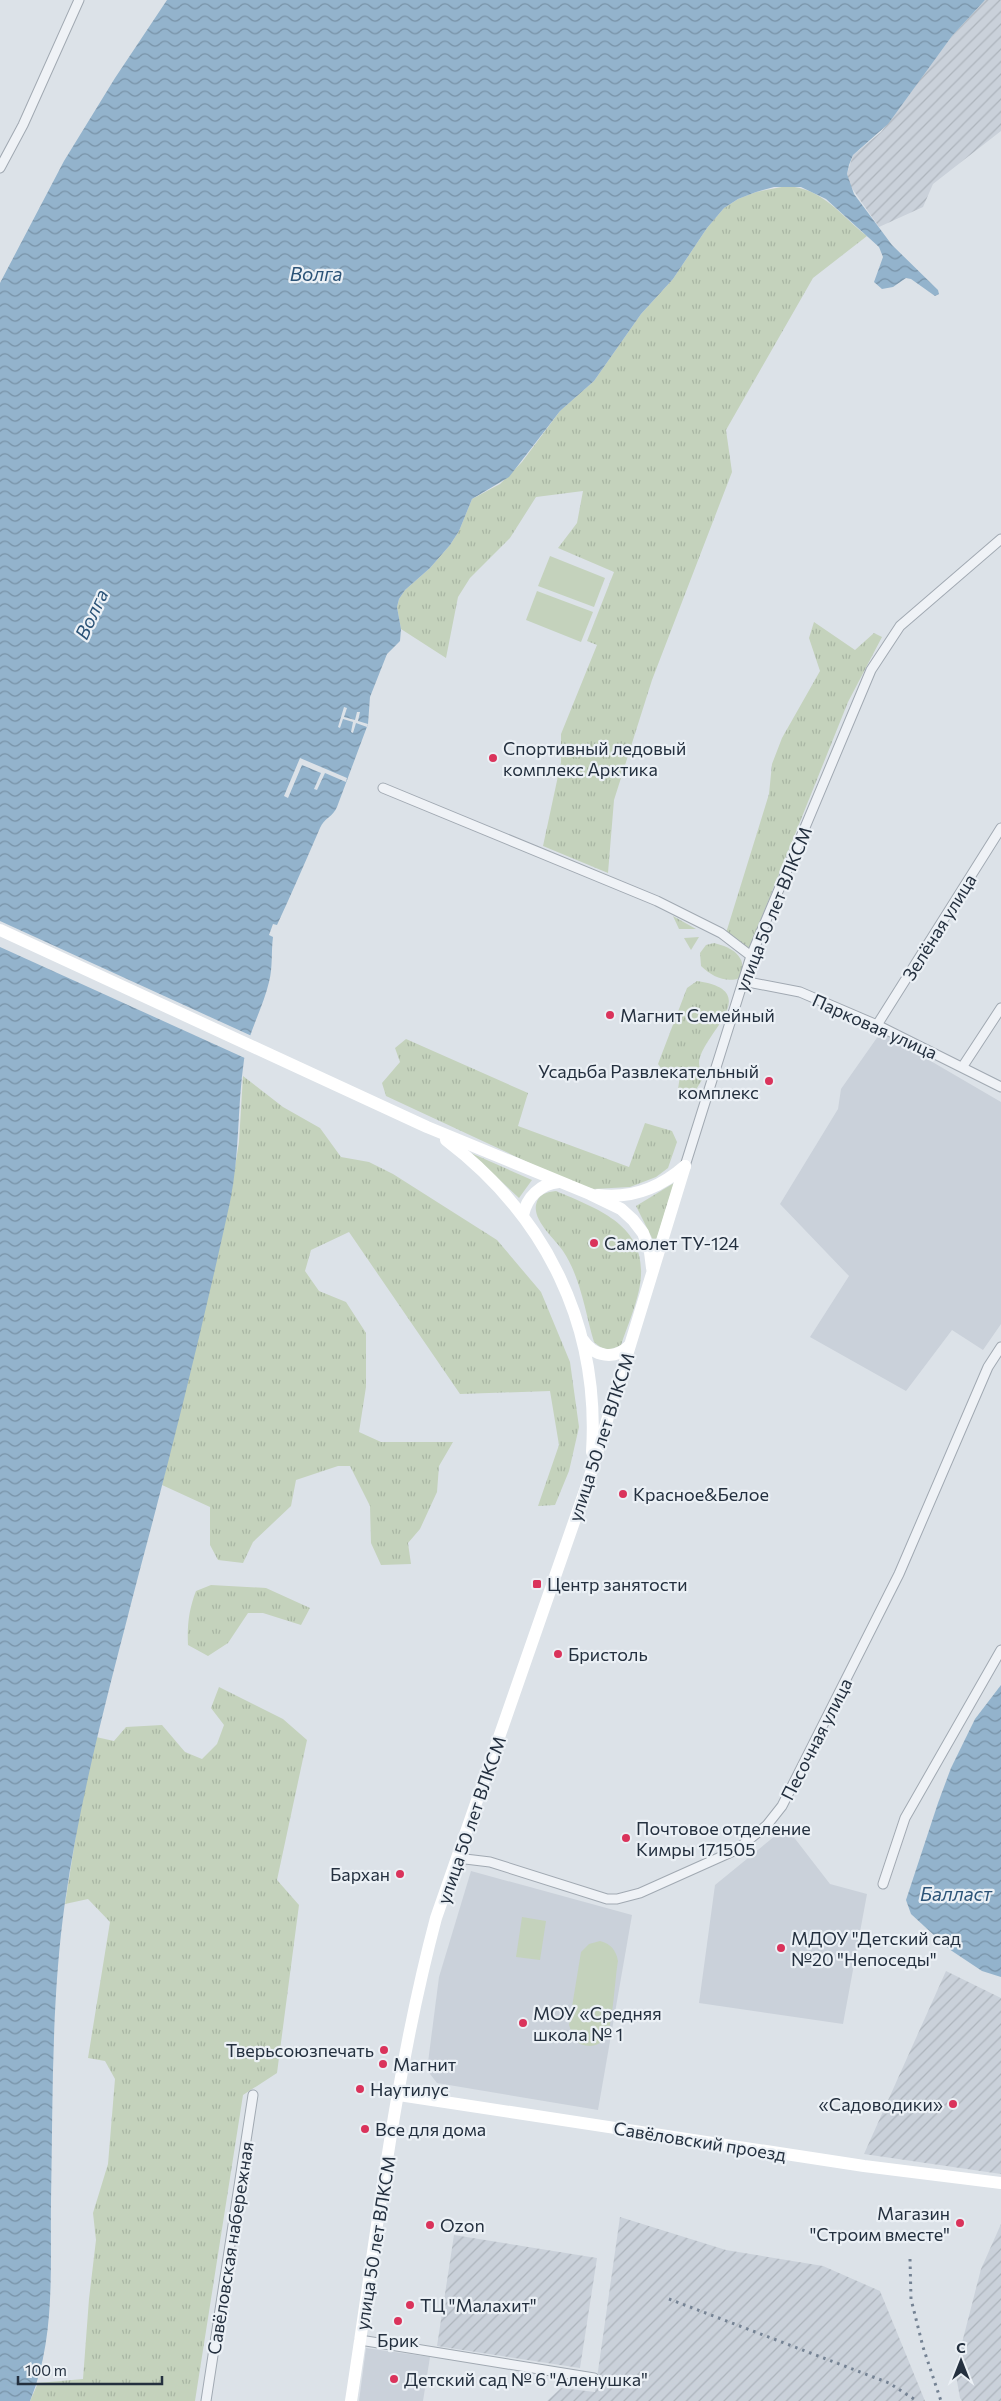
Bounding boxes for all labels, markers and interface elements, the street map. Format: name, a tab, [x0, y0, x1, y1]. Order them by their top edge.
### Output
water label: Волга	[290, 262, 342, 285]
water label: Волга	[69, 585, 113, 643]
place label: Спортивный ледовый комплекс Арктика	[503, 737, 686, 780]
marker: Спортивный ледовый комплекс Арктика	[487, 752, 499, 764]
street label: улица 50 лет ВЛКСМ	[730, 823, 816, 995]
street label: Зелёная улица	[897, 870, 981, 984]
street label: Парковая улица	[809, 989, 941, 1063]
place label: Магнит Семейный	[620, 1004, 775, 1026]
marker: Магнит Семейный	[604, 1009, 616, 1021]
place label: Усадьба Развлекательный комплекс	[538, 1060, 759, 1103]
marker: Усадьба Развлекательный комплекс	[763, 1075, 775, 1087]
place label: Самолет ТУ-124	[604, 1232, 739, 1254]
marker: Самолет ТУ-124	[588, 1237, 600, 1249]
street label: улица 50 лет ВЛКСМ	[563, 1350, 639, 1524]
place label: Красное&Белое	[633, 1483, 769, 1505]
marker: Красное&Белое	[617, 1488, 629, 1500]
place label: Центр занятости	[547, 1573, 688, 1595]
marker: Центр занятости	[531, 1578, 543, 1590]
place label: Бристоль	[568, 1643, 648, 1665]
marker: Бристоль	[552, 1648, 564, 1660]
street label: Песочная улица	[776, 1674, 856, 1804]
street label: улица 50 лет ВЛКСМ	[432, 1733, 510, 1907]
place label: Почтовое отделение Кимры 171505	[636, 1817, 811, 1860]
marker: Почтовое отделение Кимры 171505	[620, 1832, 632, 1844]
place label: Бархан	[330, 1863, 390, 1885]
marker: Бархан	[394, 1868, 406, 1880]
water label: Балласт	[920, 1882, 993, 1905]
place label: МДОУ "Детский сад №20 "Непоседы"	[791, 1927, 961, 1970]
marker: МДОУ "Детский сад №20 "Непоседы"	[775, 1942, 787, 1954]
place label: МОУ «Средняя школа № 1	[533, 2002, 662, 2045]
marker: МОУ «Средняя школа № 1	[517, 2017, 529, 2029]
place label: Тверьсоюзпечать	[226, 2039, 374, 2061]
marker: Тверьсоюзпечать	[378, 2044, 390, 2056]
place label: Магнит	[393, 2053, 457, 2075]
marker: Магнит	[377, 2058, 389, 2070]
place label: Наутилус	[370, 2078, 449, 2100]
marker: Наутилус	[354, 2083, 366, 2095]
place label: «Садоводики»	[819, 2093, 943, 2115]
marker: «Садоводики»	[947, 2098, 959, 2110]
street label: Савёловский проезд	[612, 2117, 788, 2166]
place label: Все для дома	[375, 2118, 486, 2140]
marker: Все для дома	[359, 2123, 371, 2135]
street label: Савёловская набережная	[202, 2140, 258, 2356]
street label: улица 50 лет ВЛКСМ	[350, 2154, 400, 2332]
place label: Магазин "Строим вместе"	[810, 2202, 950, 2245]
place label: Ozon	[440, 2214, 485, 2236]
marker: Магазин "Строим вместе"	[954, 2217, 966, 2229]
marker: Ozon	[424, 2219, 436, 2231]
place label: ТЦ "Малахит"	[420, 2294, 537, 2316]
marker: ТЦ "Малахит"	[404, 2299, 416, 2311]
marker: Брик	[392, 2315, 404, 2327]
place label: Брик	[377, 2329, 419, 2351]
north arrow	[936, 2336, 986, 2386]
text: С	[956, 2339, 966, 2356]
scale bar	[18, 2354, 161, 2386]
text: 100 m	[25, 2361, 67, 2379]
place label: Детский сад № 6 "Аленушка"	[404, 2368, 648, 2390]
marker: Детский сад № 6 "Аленушка"	[388, 2373, 400, 2385]

